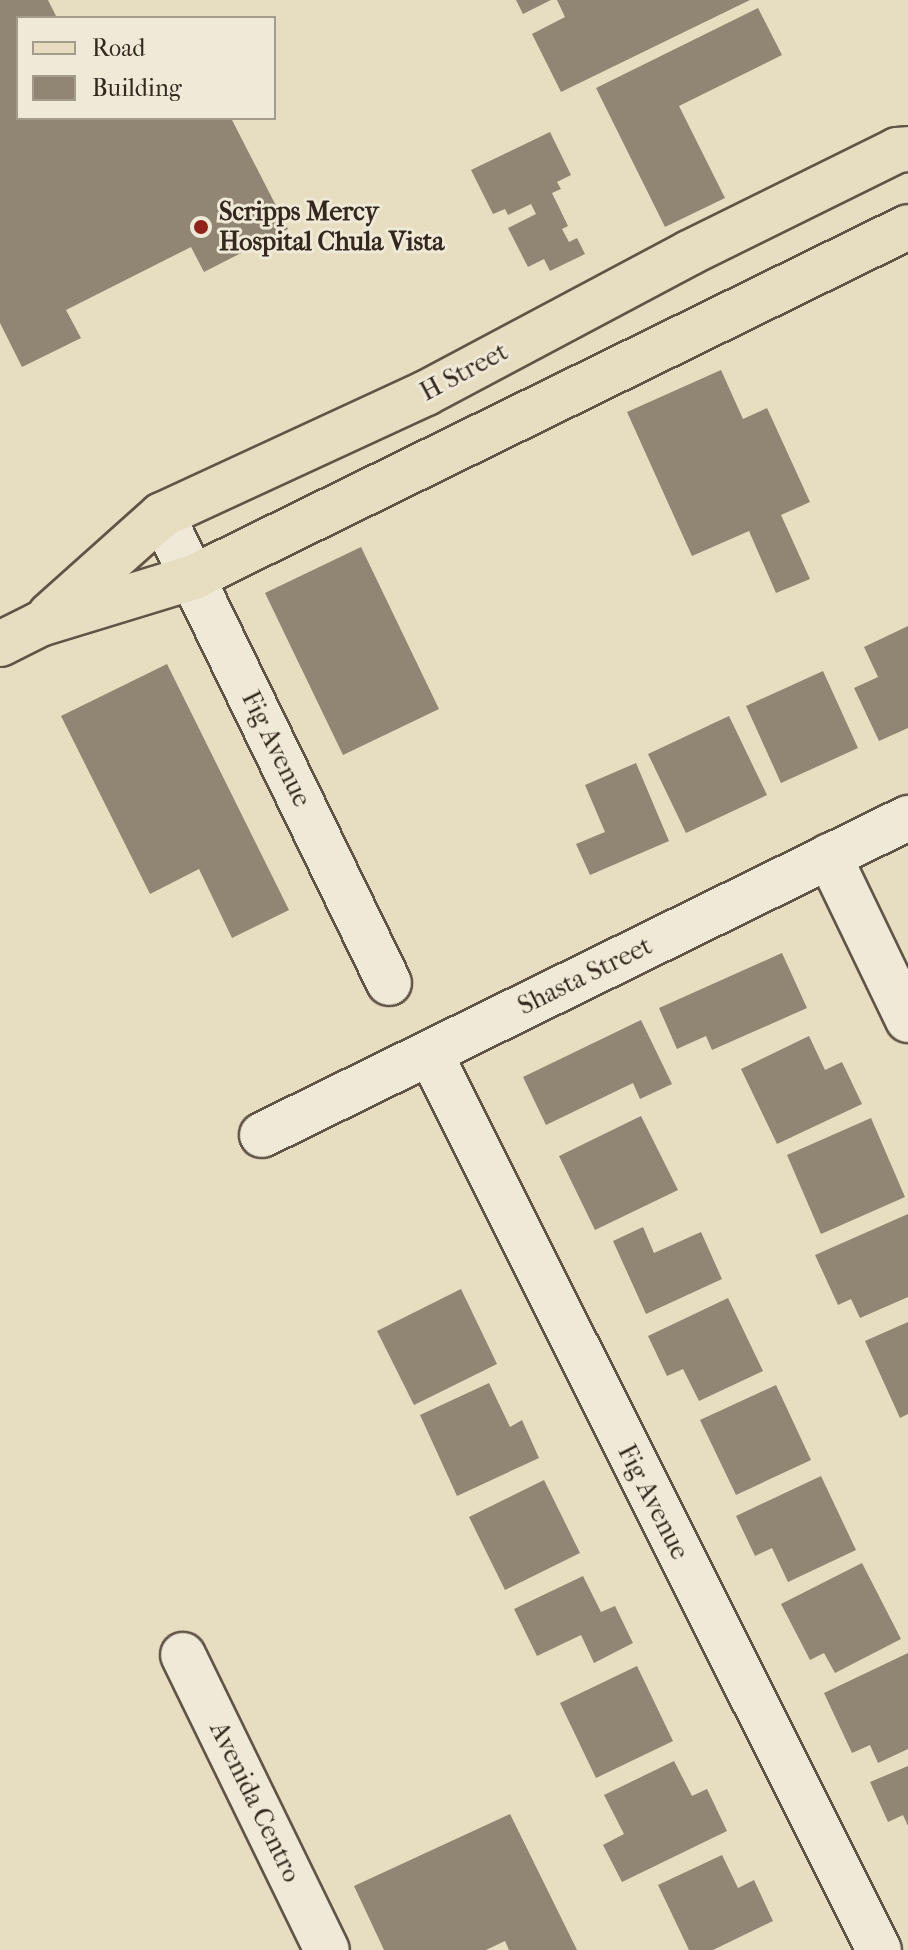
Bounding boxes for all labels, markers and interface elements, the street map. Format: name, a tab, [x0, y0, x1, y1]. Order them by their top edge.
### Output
legend	[16, 16, 276, 120]
text: Road	[92, 34, 145, 62]
text: Building	[92, 74, 182, 102]
place label: Scripps Mercy Hospital Chula Vista	[219, 196, 444, 258]
marker: Scripps Mercy Hospital Chula Vista	[190, 216, 212, 238]
street label: H Street	[415, 336, 513, 408]
street label: Fig Avenue	[235, 686, 317, 812]
street label: Shasta Street	[513, 930, 657, 1022]
street label: Fig Avenue	[611, 1439, 695, 1565]
street label: Avenida Centro	[203, 1717, 307, 1887]

